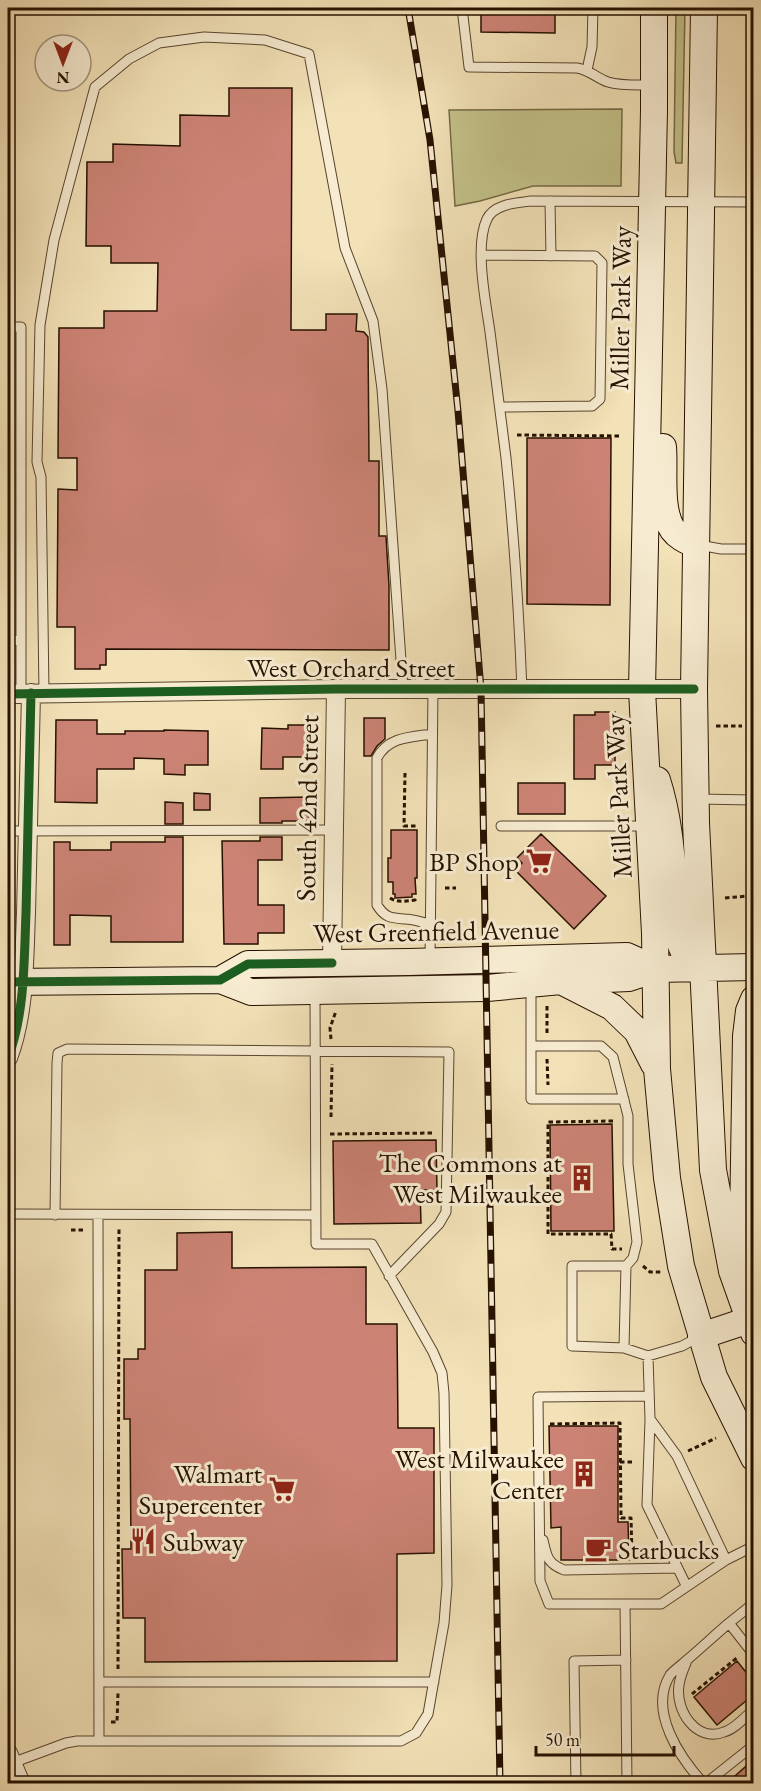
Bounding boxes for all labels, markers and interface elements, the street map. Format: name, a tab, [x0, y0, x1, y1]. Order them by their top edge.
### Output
north arrow	[33, 33, 93, 93]
text: N	[56, 67, 69, 88]
street label: Miller Park Way	[601, 225, 639, 391]
street label: West Orchard Street	[247, 650, 455, 685]
street label: Miller Park Way	[596, 713, 640, 879]
street label: South 42nd Street	[288, 714, 326, 902]
place label: BP Shop	[429, 844, 519, 879]
supermarket icon: BP Shop	[524, 846, 554, 876]
street label: West Greenfield Avenue	[312, 911, 560, 951]
place label: The Commons at West Milwaukee	[379, 1145, 563, 1211]
building icon: The Commons at West Milwaukee	[567, 1163, 597, 1193]
place label: West Milwaukee Center	[395, 1441, 564, 1507]
place label: Walmart Supercenter	[138, 1456, 263, 1522]
building icon: West Milwaukee Center	[569, 1459, 599, 1489]
supermarket icon: Walmart Supercenter	[267, 1474, 297, 1504]
place label: Subway	[163, 1524, 244, 1559]
restaurant icon: Subway	[128, 1526, 158, 1556]
place label: Starbucks	[618, 1532, 719, 1567]
cafe icon: Starbucks	[583, 1534, 613, 1564]
scale bar	[536, 1719, 674, 1757]
text: 50 m	[545, 1728, 580, 1751]

